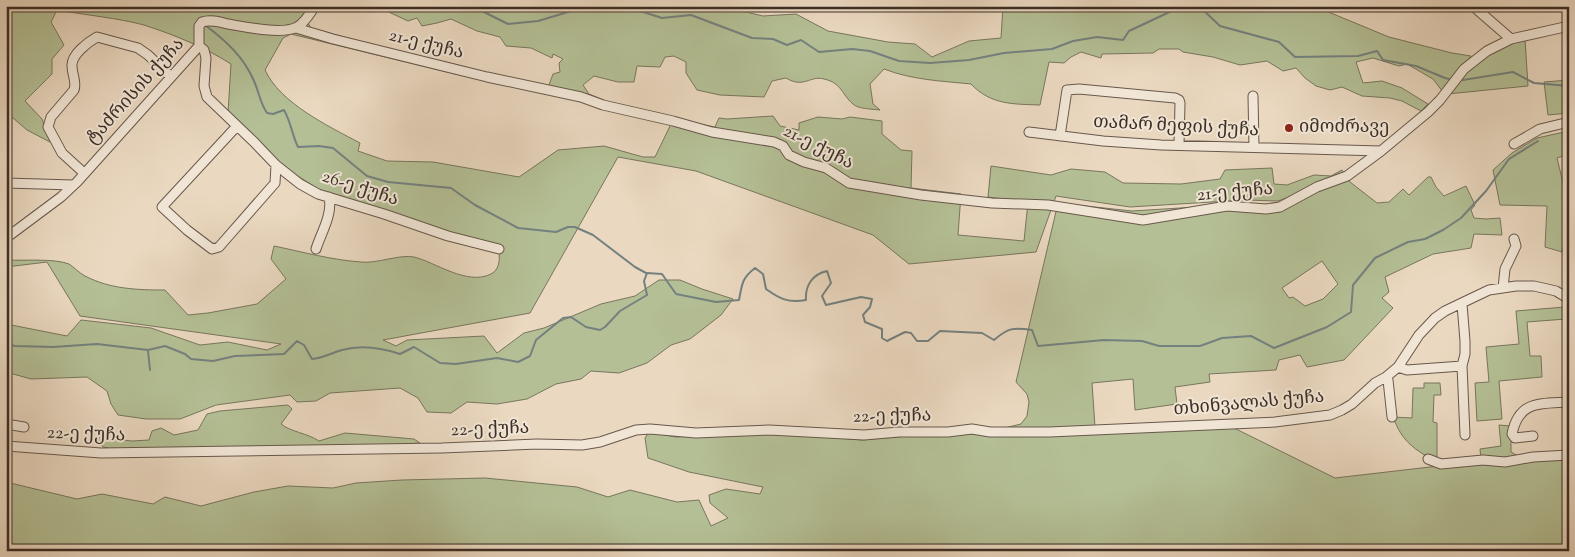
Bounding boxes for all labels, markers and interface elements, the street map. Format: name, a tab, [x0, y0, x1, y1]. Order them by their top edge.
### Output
street label: 21-ე ქუჩა	[386, 23, 466, 67]
street label: ტაძრისის ქუჩა	[81, 33, 191, 151]
street label: თამარ მეფის ქუჩა	[1092, 110, 1260, 144]
place label: იმოძრავე	[1299, 115, 1389, 141]
street label: 21-ე ქუჩა	[778, 119, 858, 177]
marker: იმოძრავე	[1283, 122, 1295, 134]
street label: 26-ე ქუჩა	[318, 164, 402, 214]
street label: 21-ე ქუჩა	[1196, 177, 1274, 209]
street label: თხინვალას ქუჩა	[1172, 384, 1326, 424]
street label: 22-ე ქუჩა	[852, 403, 932, 431]
street label: 22-ე ქუჩა	[450, 416, 530, 444]
street label: 22-ე ქუჩა	[46, 421, 126, 449]

